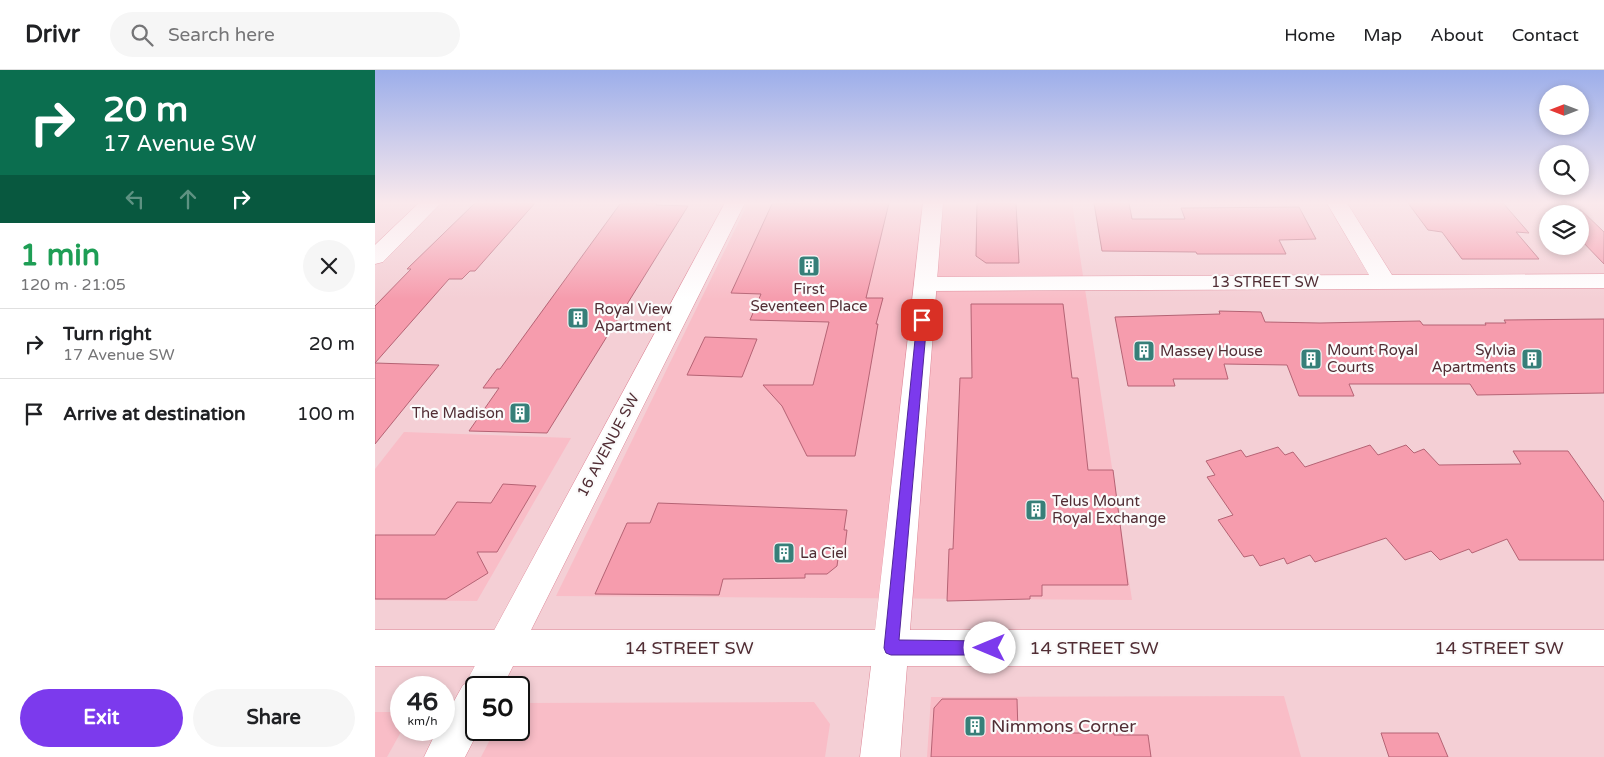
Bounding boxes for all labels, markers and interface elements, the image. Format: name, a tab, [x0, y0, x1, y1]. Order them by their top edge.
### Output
search box	[110, 12, 460, 57]
text: Drivr	[25, 20, 80, 49]
icon: search	[128, 21, 156, 49]
text: Search here	[168, 24, 275, 46]
text: Home	[1284, 24, 1335, 46]
text: Map	[1363, 24, 1402, 46]
text: About	[1430, 24, 1484, 46]
text: Contact	[1512, 24, 1579, 46]
north arrow	[1539, 85, 1589, 135]
map controls	[1539, 85, 1589, 255]
text: 20 m	[103, 89, 188, 131]
icon: right	[20, 90, 85, 155]
text: 17 Avenue SW	[103, 131, 257, 157]
button: search	[1539, 145, 1589, 195]
icon: left	[121, 185, 149, 213]
icon: ahead	[174, 185, 202, 213]
icon: right	[227, 185, 255, 213]
button: layers	[1539, 205, 1589, 255]
text: 1 min	[20, 237, 100, 274]
button: close	[303, 240, 355, 292]
building icon: First Seventeen Place	[797, 254, 821, 278]
street label: 13 STREET SW	[1211, 273, 1319, 291]
text: 120 m · 21:05	[20, 275, 126, 295]
place label: First Seventeen Place	[750, 280, 868, 315]
pin	[901, 299, 943, 341]
place label: Royal View Apartment	[594, 300, 672, 335]
building icon: Royal View Apartment	[566, 306, 590, 330]
icon: arrive	[908, 306, 936, 334]
text: Turn right	[63, 323, 151, 345]
icon: right	[20, 330, 48, 358]
text: 20 m	[309, 333, 355, 355]
building icon: Massey House	[1132, 339, 1156, 363]
place label: Mount Royal Courts	[1327, 341, 1418, 376]
place label: Sylvia Apartments	[1431, 341, 1516, 376]
place label: Massey House	[1160, 342, 1263, 360]
text: 17 Avenue SW	[63, 345, 175, 365]
building icon: Mount Royal Courts	[1299, 347, 1323, 371]
building icon: Sylvia Apartments	[1520, 347, 1544, 371]
street label: 16 AVENUE SW	[573, 390, 643, 500]
icon: arrive	[20, 400, 48, 428]
building icon: The Madison	[508, 401, 532, 425]
text: Arrive at destination	[63, 403, 246, 425]
text: 100 m	[297, 403, 355, 425]
place label: The Madison	[412, 404, 504, 422]
place label: Telus Mount Royal Exchange	[1052, 492, 1166, 527]
building icon: Telus Mount Royal Exchange	[1024, 498, 1048, 522]
building icon: La Ciel	[772, 541, 796, 565]
place label: La Ciel	[800, 544, 847, 562]
position arrow	[963, 621, 1015, 673]
street label: 14 STREET SW	[624, 637, 754, 659]
street label: 14 STREET SW	[1029, 637, 1159, 659]
street label: 14 STREET SW	[1434, 637, 1564, 659]
speed limit sign: 50	[465, 676, 530, 741]
text: 46	[407, 687, 438, 717]
button: Exit	[20, 689, 183, 747]
button: Share	[193, 689, 355, 747]
text: km/h	[407, 714, 438, 728]
building icon: Nimmons Corner	[963, 714, 987, 738]
place label: Nimmons Corner	[991, 715, 1136, 737]

